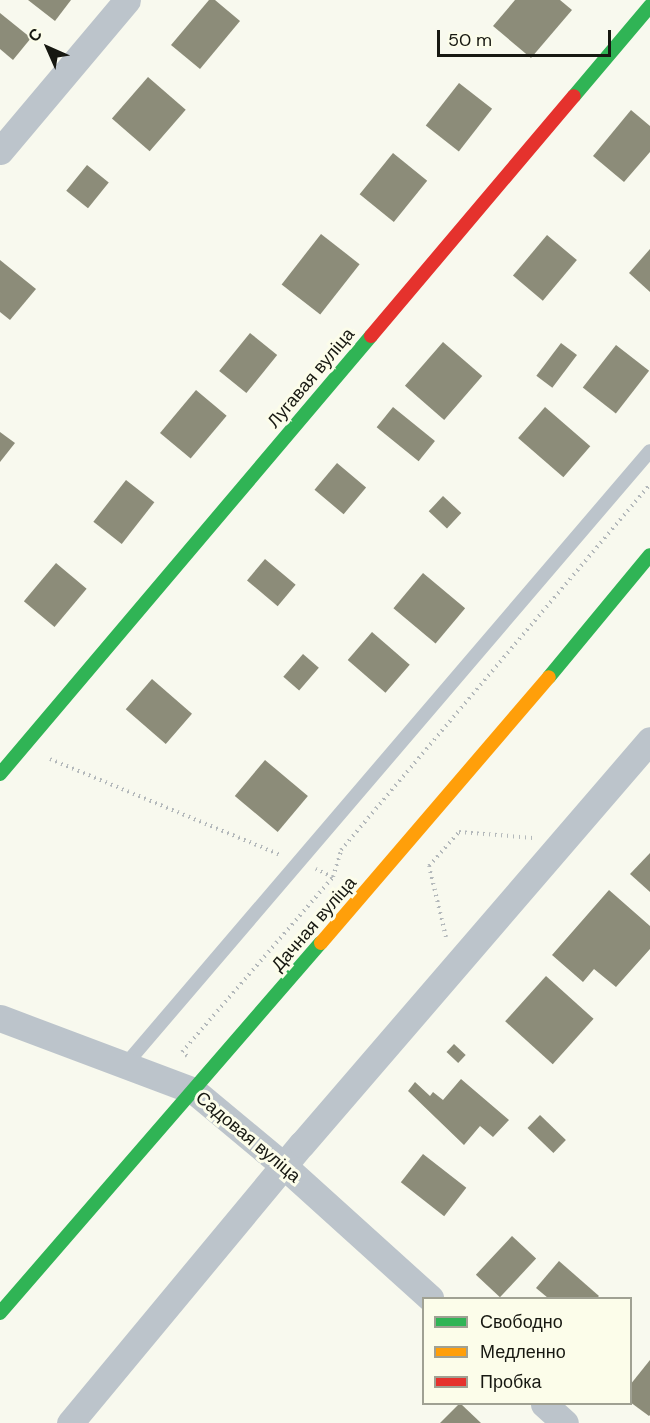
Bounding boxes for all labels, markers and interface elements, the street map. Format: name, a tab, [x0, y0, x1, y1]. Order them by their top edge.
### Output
north arrow	[18, 18, 78, 78]
scale bar	[440, 18, 614, 56]
text: С	[23, 23, 46, 46]
text: 50 m	[448, 28, 492, 52]
street label: Лугавая вуліца	[263, 324, 359, 432]
street label: Дачная вуліца	[267, 872, 361, 976]
street label: Садовая вуліца	[191, 1087, 305, 1187]
legend	[422, 1297, 632, 1405]
text: Свободно	[480, 1310, 563, 1334]
text: Медленно	[480, 1340, 566, 1364]
text: Пробка	[480, 1370, 542, 1394]

